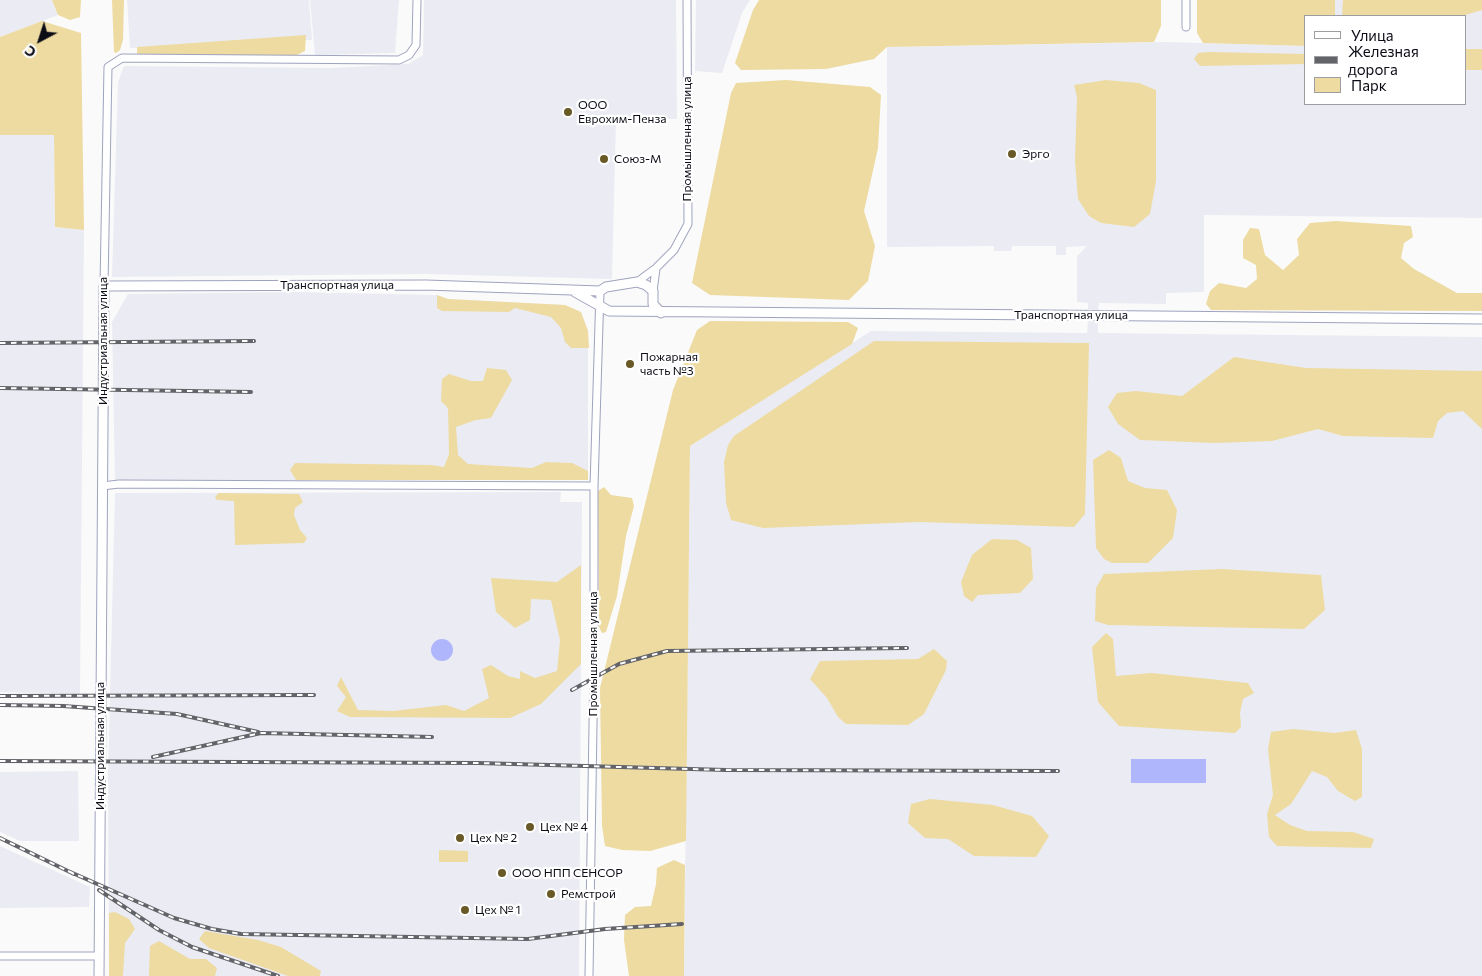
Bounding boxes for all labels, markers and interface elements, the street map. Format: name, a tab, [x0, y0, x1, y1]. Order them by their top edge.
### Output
north arrow	[15, 15, 65, 65]
legend	[1304, 15, 1467, 105]
text: Улица	[1351, 26, 1393, 44]
text: С	[21, 42, 39, 61]
text: Железная дорога	[1348, 42, 1419, 78]
text: Парк	[1351, 76, 1387, 94]
street label: Промышленная улица	[680, 77, 694, 201]
place label: ООО Еврохим-Пенза	[578, 98, 666, 126]
marker: ООО Еврохим-Пенза	[562, 106, 574, 118]
place label: Эрго	[1022, 147, 1050, 161]
marker: Эрго	[1006, 148, 1018, 160]
place label: Союз-М	[614, 152, 662, 166]
marker: Союз-М	[598, 153, 610, 165]
street label: Индустриальная улица	[96, 277, 110, 405]
street label: Транспортная улица	[280, 278, 394, 292]
street label: Транспортная улица	[1014, 308, 1128, 322]
place label: Пожарная часть №3	[640, 350, 698, 378]
marker: Пожарная часть №3	[624, 358, 636, 370]
street label: Промышленная улица	[586, 592, 600, 716]
street label: Индустриальная улица	[93, 682, 107, 810]
place label: Цех № 4	[540, 820, 588, 834]
marker: Цех № 4	[524, 821, 536, 833]
place label: Цех № 2	[470, 831, 517, 845]
marker: Цех № 2	[454, 832, 466, 844]
place label: ООО НПП СЕНСОР	[512, 866, 623, 880]
marker: ООО НПП СЕНСОР	[496, 867, 508, 879]
place label: Ремстрой	[561, 887, 616, 901]
marker: Ремстрой	[545, 888, 557, 900]
place label: Цех № 1	[475, 903, 521, 917]
marker: Цех № 1	[459, 904, 471, 916]

